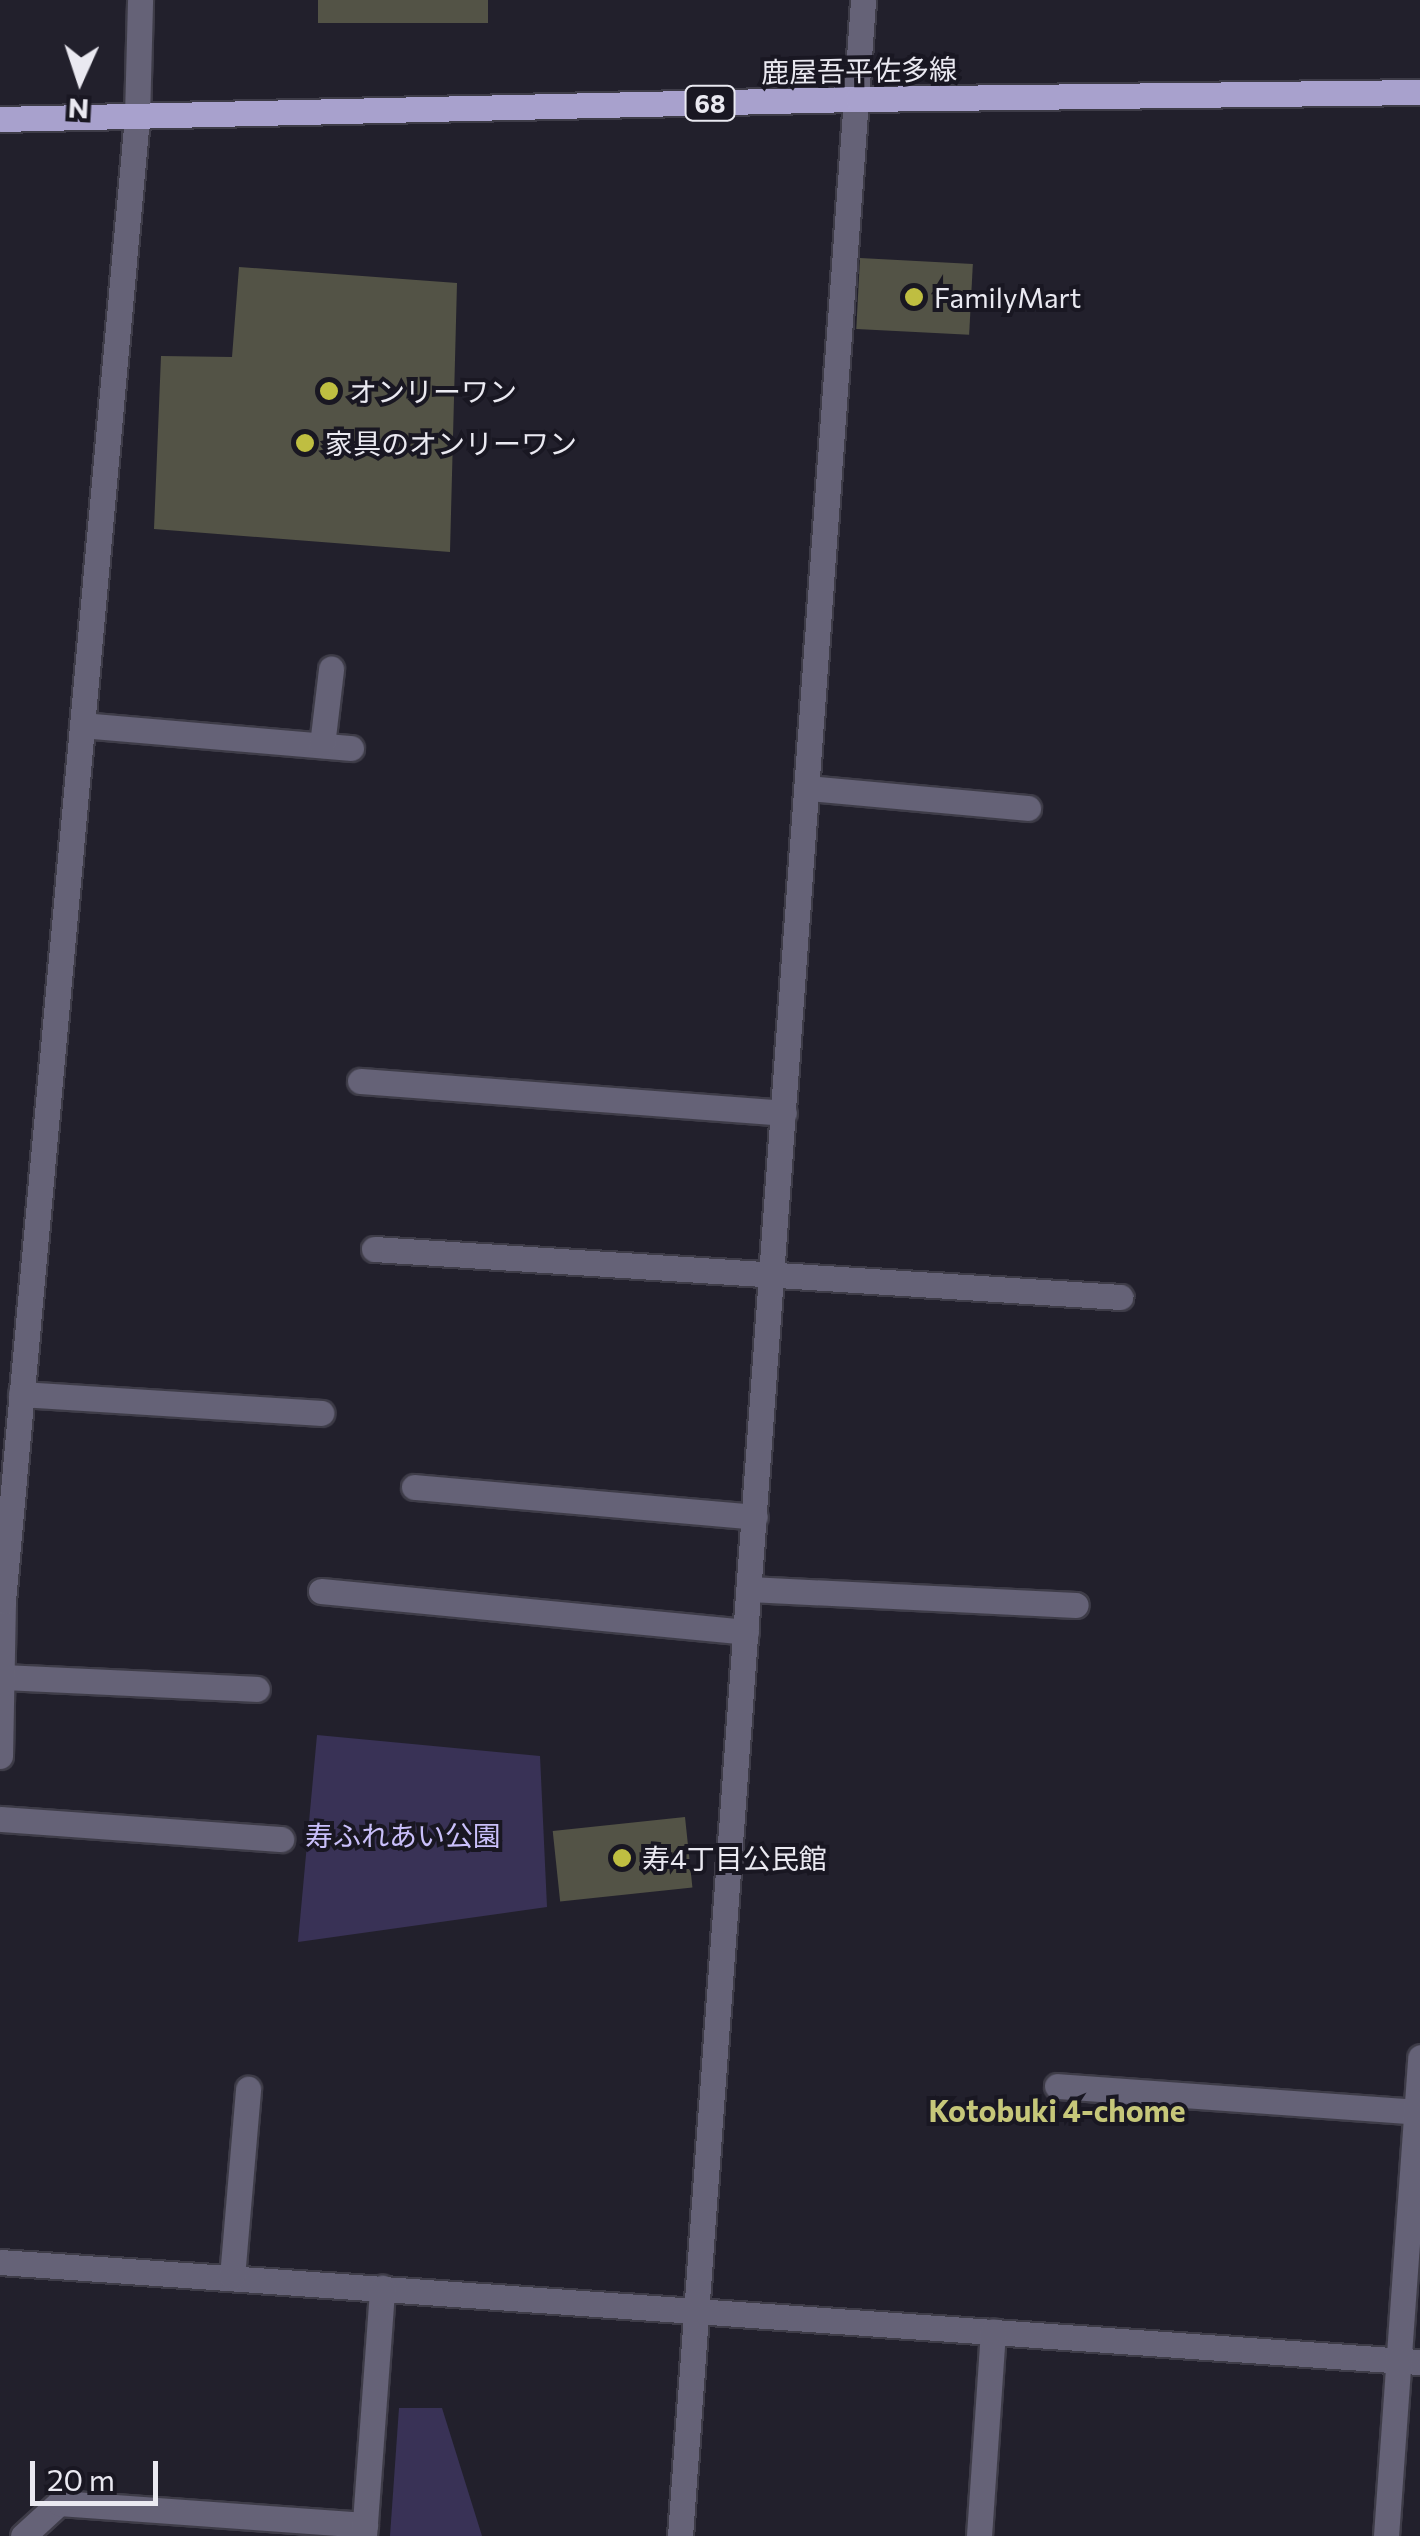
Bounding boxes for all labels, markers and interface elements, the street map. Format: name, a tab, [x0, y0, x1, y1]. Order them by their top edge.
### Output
north arrow	[30, 30, 130, 130]
street label: 鹿屋吾平佐多線	[761, 51, 957, 89]
road number: 68	[682, 83, 738, 123]
text: N	[67, 92, 90, 127]
place label: FamilyMart	[934, 280, 1081, 314]
marker: FamilyMart	[903, 286, 925, 308]
place label: オンリーワン	[349, 374, 517, 408]
marker: オンリーワン	[318, 380, 340, 402]
place label: 家具のオンリーワン	[325, 426, 577, 460]
marker: 家具のオンリーワン	[294, 432, 316, 454]
park label: 寿ふれあい公園	[305, 1818, 501, 1852]
place label: 寿4丁目公民館	[642, 1841, 827, 1875]
marker: 寿4丁目公民館	[611, 1847, 633, 1869]
district label: Kotobuki 4-chome	[928, 2092, 1186, 2128]
scale bar	[35, 2441, 162, 2503]
text: 20 m	[47, 2460, 115, 2497]

